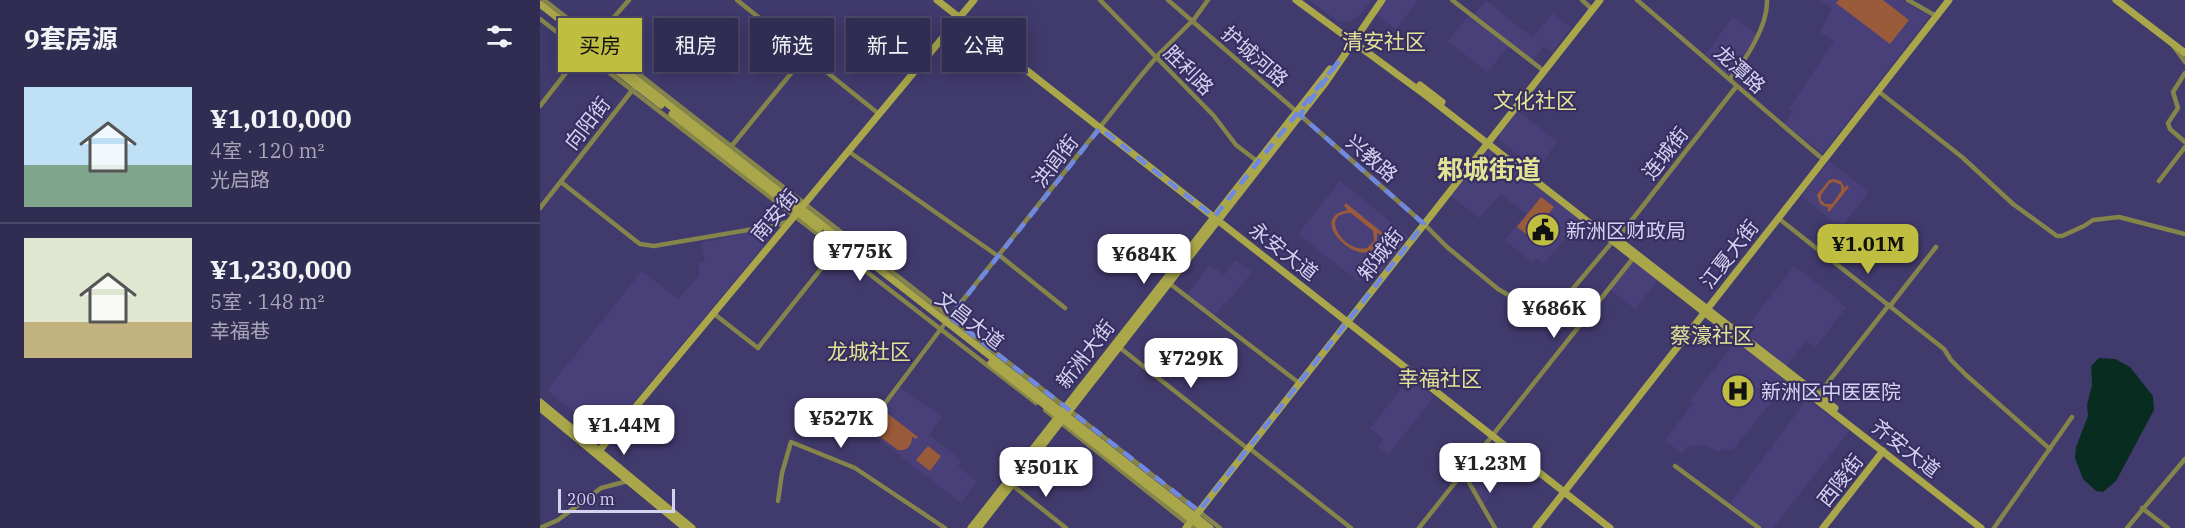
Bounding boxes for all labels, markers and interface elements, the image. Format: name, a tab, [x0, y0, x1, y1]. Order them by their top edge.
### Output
chip: 买房	[558, 18, 642, 72]
chip: 租房	[654, 18, 738, 72]
chip: 筛选	[750, 18, 834, 72]
chip: 新上	[846, 18, 930, 72]
chip: 公寓	[942, 18, 1026, 72]
icon: filters	[483, 20, 516, 53]
street label: 护城河路	[1216, 20, 1294, 92]
text: 9套房源	[24, 21, 118, 55]
district label: 清安社区	[1342, 27, 1426, 55]
street label: 胜利路	[1158, 39, 1220, 101]
street label: 龙潭路	[1709, 39, 1771, 99]
district label: 文化社区	[1493, 86, 1577, 114]
street label: 向阳街	[558, 91, 616, 155]
text: ¥1,010,000	[210, 101, 352, 135]
icon: home	[72, 111, 144, 183]
street label: 连城街	[1636, 121, 1694, 185]
street label: 兴教路	[1341, 128, 1403, 188]
street label: 洪闾街	[1026, 129, 1084, 193]
text: 4室 · 120 m²	[210, 137, 324, 164]
district label: 邾城街道	[1437, 152, 1541, 186]
text: 光启路	[210, 166, 270, 193]
street label: 南安街	[744, 183, 804, 247]
public building icon: 新洲区财政局	[1525, 212, 1561, 248]
street label: 江夏大街	[1694, 214, 1764, 294]
street label: 永安大道	[1244, 216, 1324, 286]
place label: 新洲区财政局	[1566, 217, 1686, 244]
street label: 邾城街	[1351, 222, 1409, 286]
pin: ¥1.01M	[1819, 224, 1917, 275]
text: ¥1.01M	[1831, 230, 1905, 257]
pin: ¥775K	[818, 231, 902, 282]
pin: ¥684K	[1102, 234, 1186, 285]
text: ¥775K	[828, 237, 892, 264]
text: ¥684K	[1112, 240, 1176, 267]
text: ¥1,230,000	[210, 252, 352, 286]
icon: home	[72, 262, 144, 334]
street label: 文昌大道	[930, 285, 1010, 355]
text: 5室 · 148 m²	[210, 288, 324, 315]
pin: ¥686K	[1512, 288, 1596, 339]
text: ¥686K	[1522, 294, 1586, 321]
street label: 新洲大街	[1050, 314, 1120, 394]
text: 幸福巷	[210, 317, 270, 344]
district label: 蔡濠社区	[1670, 321, 1754, 349]
district label: 龙城社区	[827, 337, 911, 365]
pin: ¥729K	[1149, 338, 1233, 389]
text: ¥729K	[1159, 344, 1223, 371]
district label: 幸福社区	[1398, 364, 1482, 392]
hospital icon: 新洲区中医医院	[1720, 373, 1756, 409]
place label: 新洲区中医医院	[1761, 378, 1901, 405]
pin: ¥527K	[799, 398, 883, 449]
text: ¥527K	[809, 404, 873, 431]
pin: ¥1.44M	[575, 405, 673, 456]
text: ¥1.44M	[587, 411, 661, 438]
street label: 齐安大道	[1866, 413, 1946, 483]
pin: ¥1.23M	[1441, 443, 1539, 494]
pin: ¥501K	[1004, 447, 1088, 498]
street label: 西陵街	[1811, 448, 1869, 512]
text: ¥1.23M	[1453, 449, 1527, 476]
text: ¥501K	[1014, 453, 1078, 480]
scale bar	[558, 486, 675, 514]
text: 200 m	[567, 489, 615, 509]

